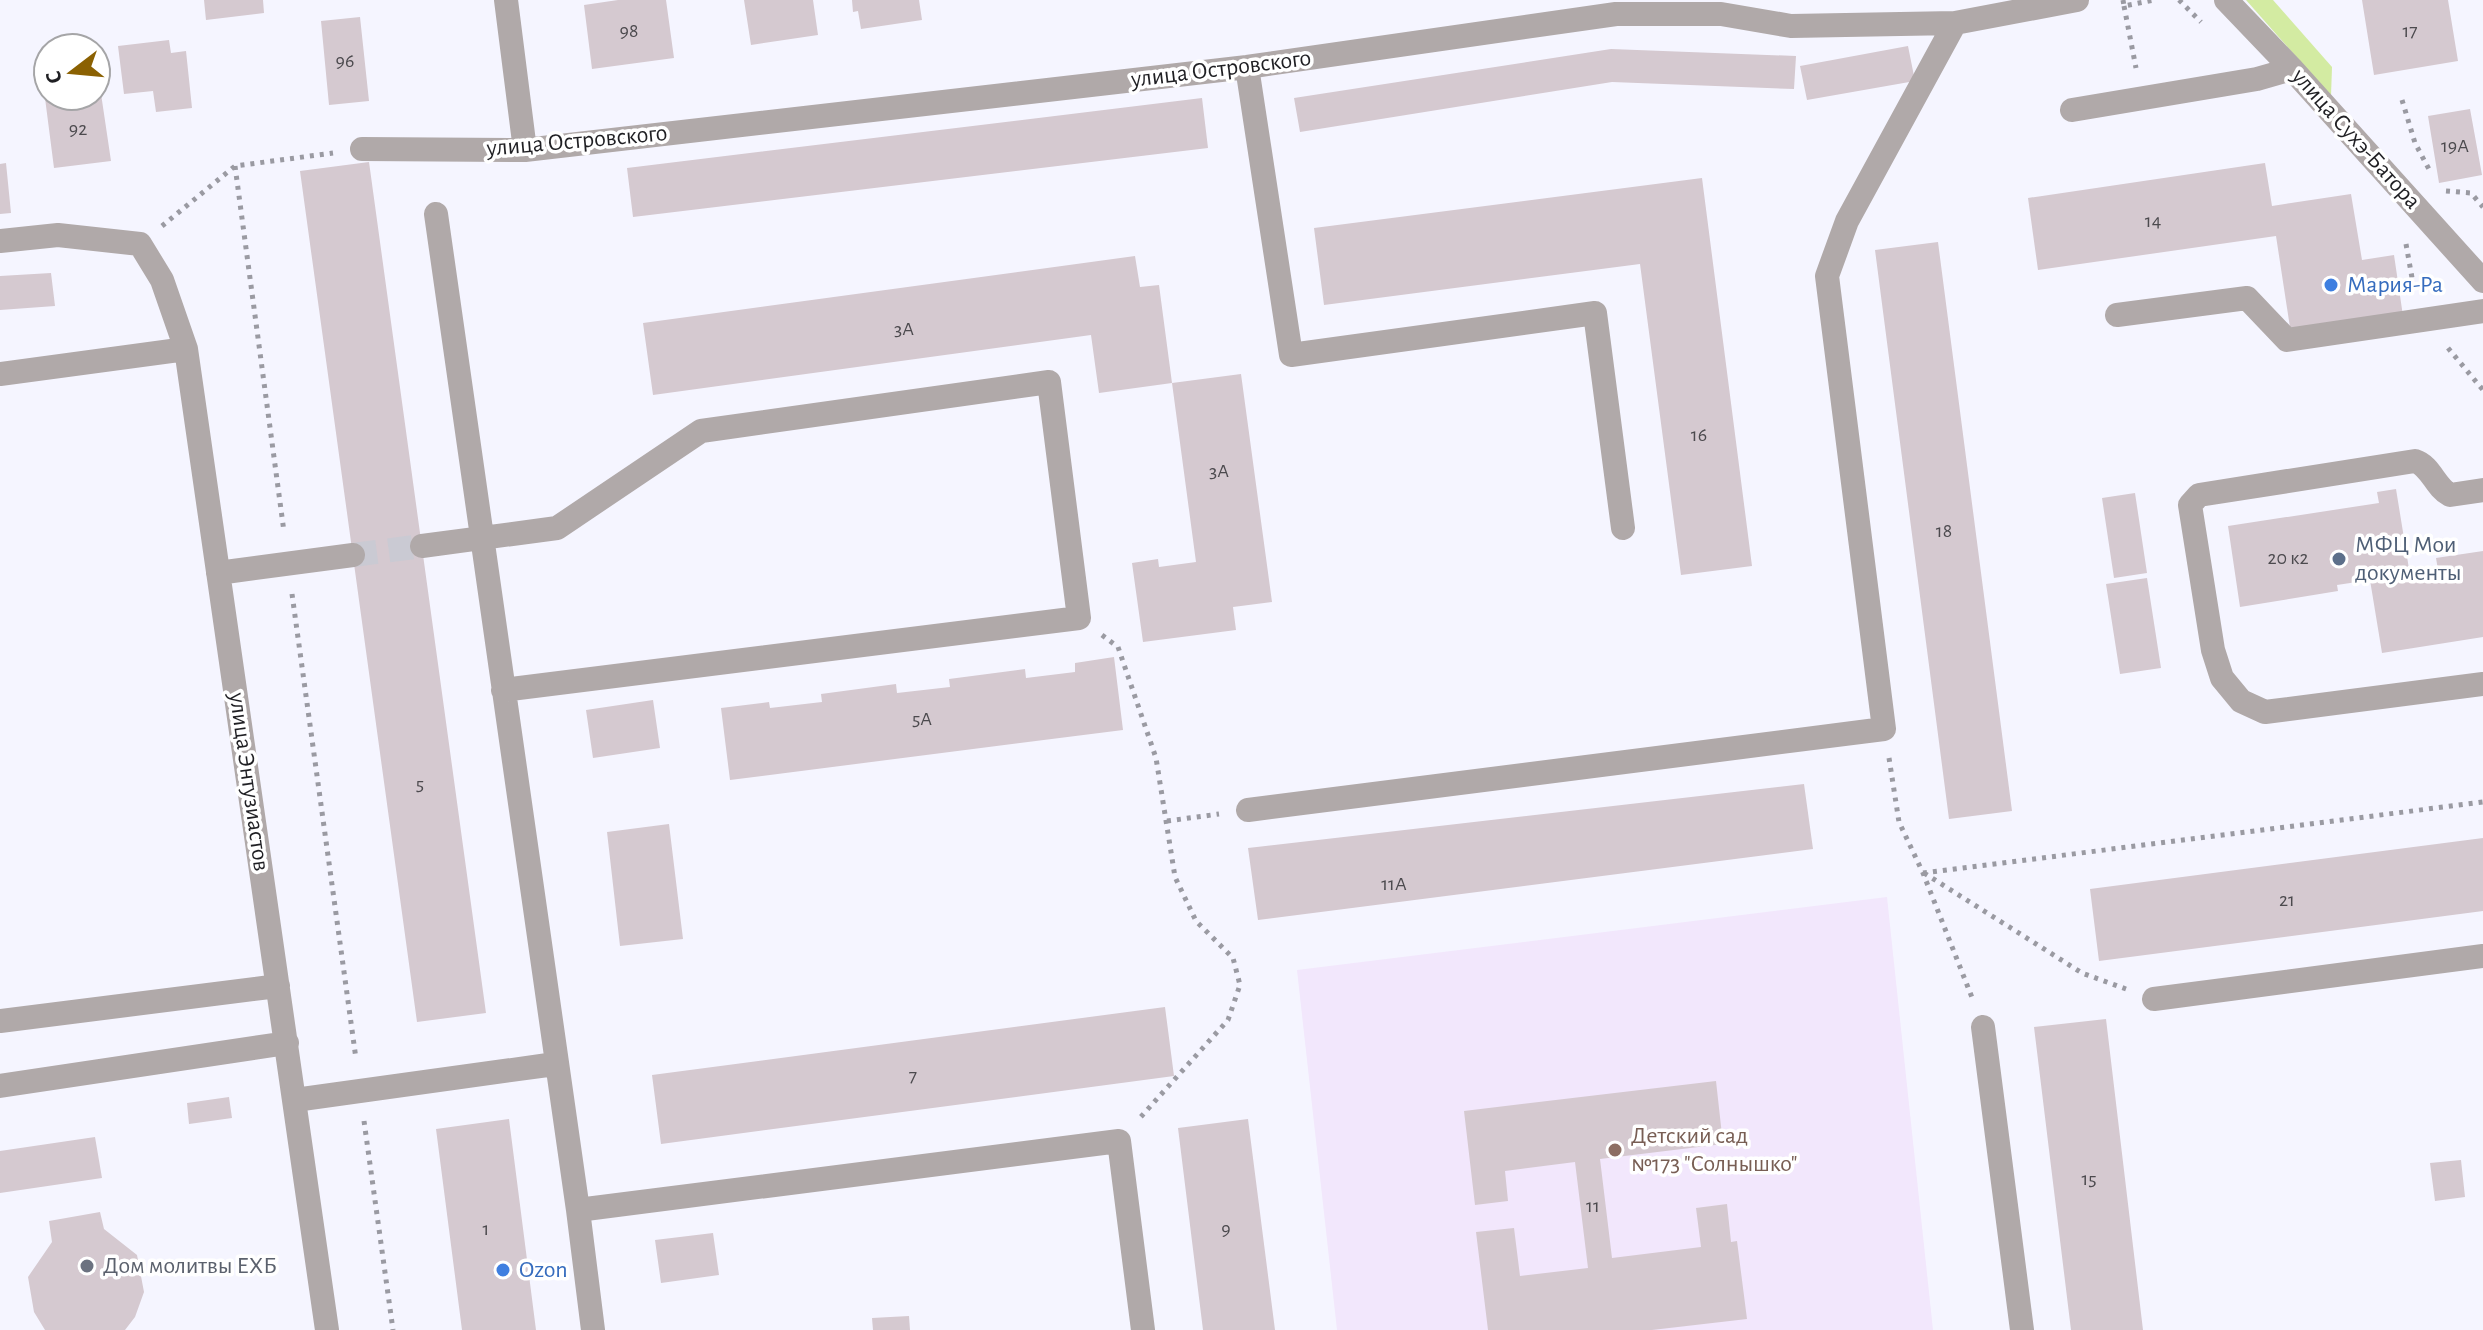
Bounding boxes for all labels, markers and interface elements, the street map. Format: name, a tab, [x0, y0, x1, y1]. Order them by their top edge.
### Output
house number: 98	[620, 21, 638, 41]
house number: 17	[2402, 21, 2418, 41]
north arrow	[32, 32, 112, 112]
street label: улица Островского	[1129, 46, 1312, 92]
house number: 96	[336, 51, 354, 71]
street label: улица Сухэ-Батора	[2286, 63, 2425, 214]
text: С	[41, 68, 66, 86]
house number: 92	[69, 119, 87, 139]
street label: улица Островского	[485, 121, 668, 161]
house number: 19А	[2441, 136, 2469, 156]
house number: 14	[2145, 211, 2161, 231]
place label: Мария-Ра	[2347, 273, 2443, 297]
marker: Мария-Ра	[2322, 276, 2340, 294]
house number: 3А	[894, 319, 914, 339]
house number: 16	[1691, 425, 1707, 445]
house number: 3А	[1209, 461, 1229, 481]
house number: 18	[1936, 521, 1952, 541]
place label: МФЦ Мои документы	[2355, 533, 2462, 585]
house number: 20 к2	[2267, 548, 2309, 568]
marker: МФЦ Мои документы	[2330, 550, 2348, 568]
street label: улица Энтузиастов	[224, 690, 273, 873]
house number: 5А	[912, 709, 932, 729]
house number: 5	[416, 774, 424, 794]
house number: 11А	[1381, 874, 1407, 894]
house number: 21	[2279, 890, 2295, 910]
house number: 7	[909, 1066, 917, 1086]
place label: Детский сад №173 "Солнышко"	[1631, 1124, 1797, 1176]
marker: Детский сад №173 "Солнышко"	[1606, 1141, 1624, 1159]
house number: 15	[2081, 1169, 2097, 1189]
house number: 11	[1586, 1196, 1600, 1216]
house number: 1	[483, 1219, 489, 1239]
house number: 9	[1221, 1219, 1231, 1239]
place label: Дом молитвы ЕХБ	[103, 1254, 277, 1278]
marker: Дом молитвы ЕХБ	[78, 1257, 96, 1275]
place label: Ozon	[519, 1258, 568, 1282]
marker: Ozon	[494, 1261, 512, 1279]

